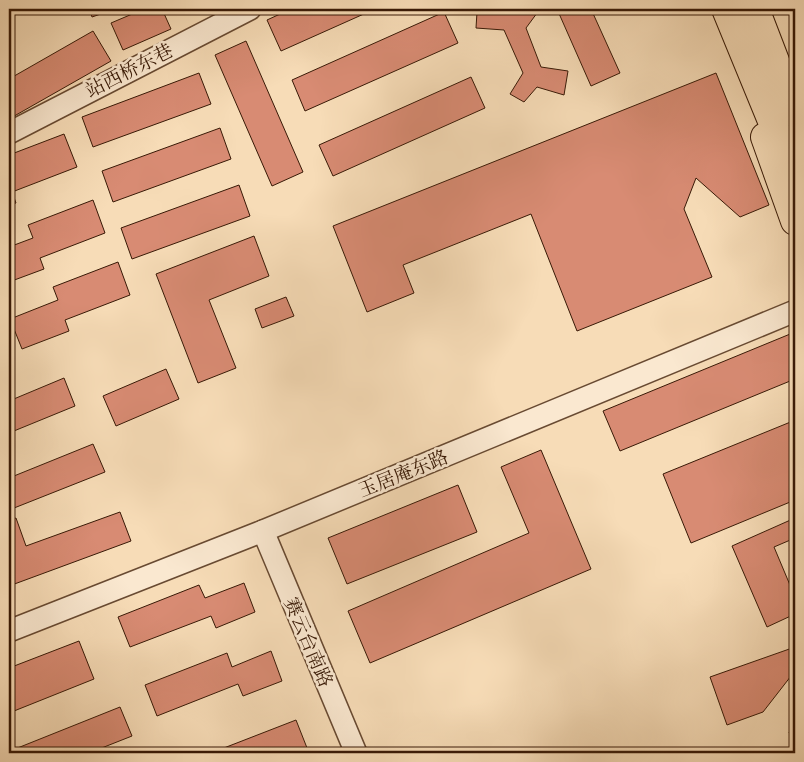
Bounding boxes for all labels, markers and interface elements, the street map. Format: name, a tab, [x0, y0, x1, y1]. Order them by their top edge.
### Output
street label: 站西桥东巷	[82, 40, 177, 103]
street label: 玉居庵东路	[355, 446, 452, 503]
street label: 赛云台南路	[278, 594, 337, 691]

